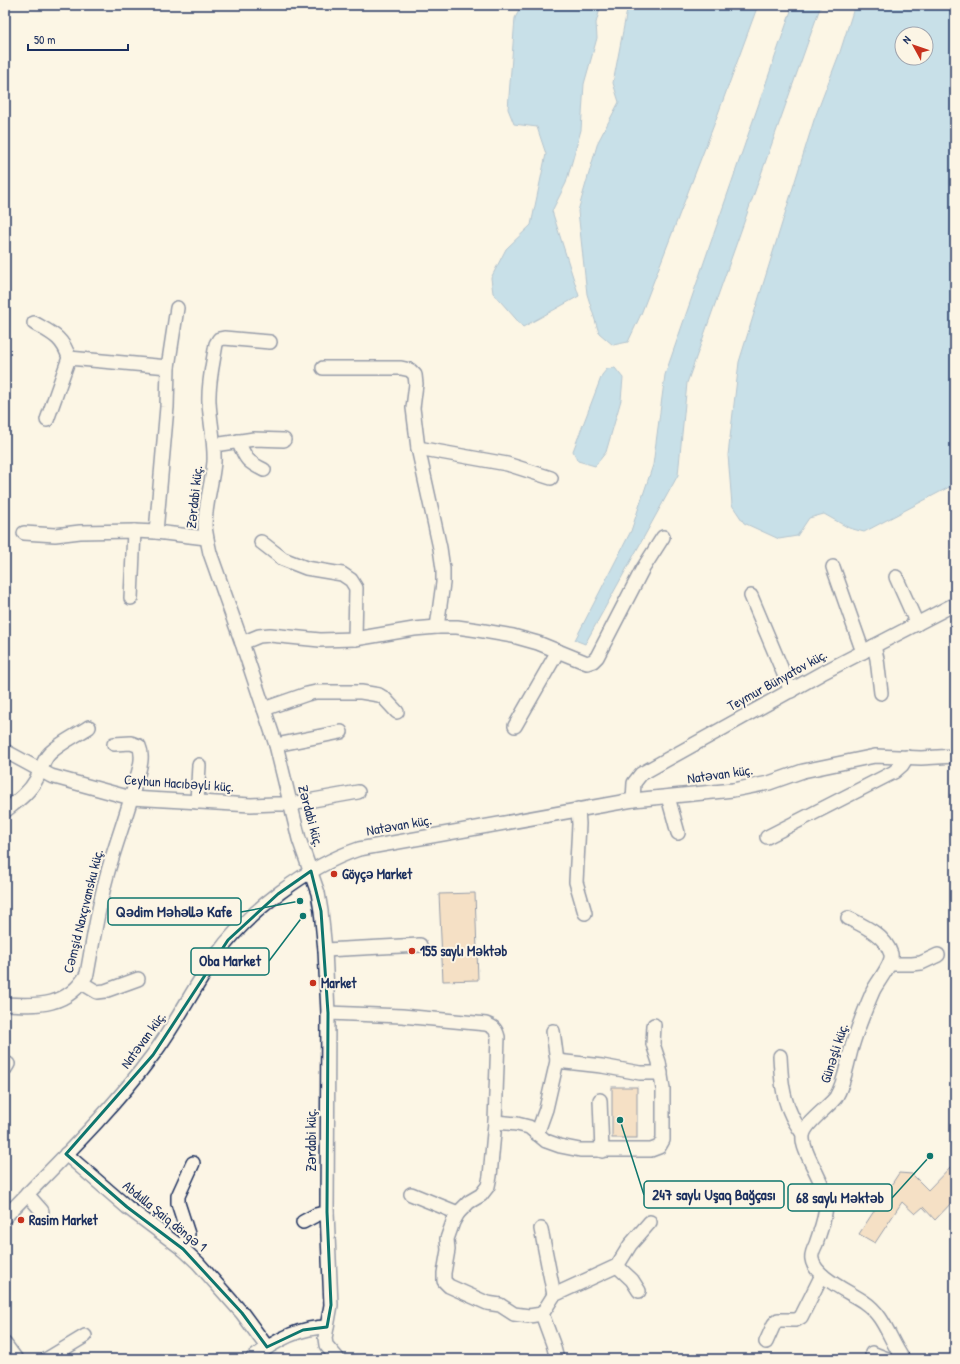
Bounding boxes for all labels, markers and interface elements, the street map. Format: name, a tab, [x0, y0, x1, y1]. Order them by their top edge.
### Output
scale bar	[28, 26, 128, 52]
north arrow	[894, 26, 934, 66]
text: 50 m	[34, 31, 55, 48]
text: N	[899, 33, 914, 46]
street label: Zərdabi küç.	[181, 465, 206, 529]
street label: Teymur Bünyatov küç.	[723, 644, 831, 716]
street label: Natəvan küç.	[686, 760, 754, 788]
street label: Ceyhun Hacıbəyli küç.	[123, 769, 235, 797]
street label: Zərdabi küç.	[294, 783, 329, 849]
street label: Natəvan küç.	[365, 809, 433, 840]
street label: Cəmşid Naxçıvansku küç.	[58, 847, 107, 975]
place label: Göyçə Market	[342, 864, 413, 885]
marker: Göyçə Market	[329, 869, 339, 879]
callout: Qədim Məhəllə Kafe	[108, 898, 241, 925]
text: Qədim Məhəllə Kafe	[116, 901, 232, 922]
place label: 155 saylı Məktəb	[420, 941, 508, 962]
marker: 155 saylı Məktəb	[407, 946, 417, 956]
callout: Oba Market	[191, 948, 269, 975]
text: Oba Market	[199, 950, 262, 971]
place label: Market	[321, 973, 358, 992]
marker: Market	[308, 978, 318, 988]
street label: Natəvan küç.	[116, 1007, 170, 1072]
street label: Günəşli küç.	[815, 1021, 852, 1085]
street label: Zərdabi küç.	[301, 1108, 320, 1172]
street label: Abdulla Şaiq döngə 1	[119, 1176, 211, 1256]
callout: 247 saylı Uşaq Bağçası	[644, 1181, 784, 1208]
text: 247 saylı Uşaq Bağçası	[652, 1184, 776, 1206]
callout: 68 saylı Məktəb	[788, 1184, 892, 1211]
text: 68 saylı Məktəb	[796, 1187, 884, 1209]
place label: Rasim Market	[29, 1210, 99, 1229]
marker: Rasim Market	[16, 1215, 26, 1225]

